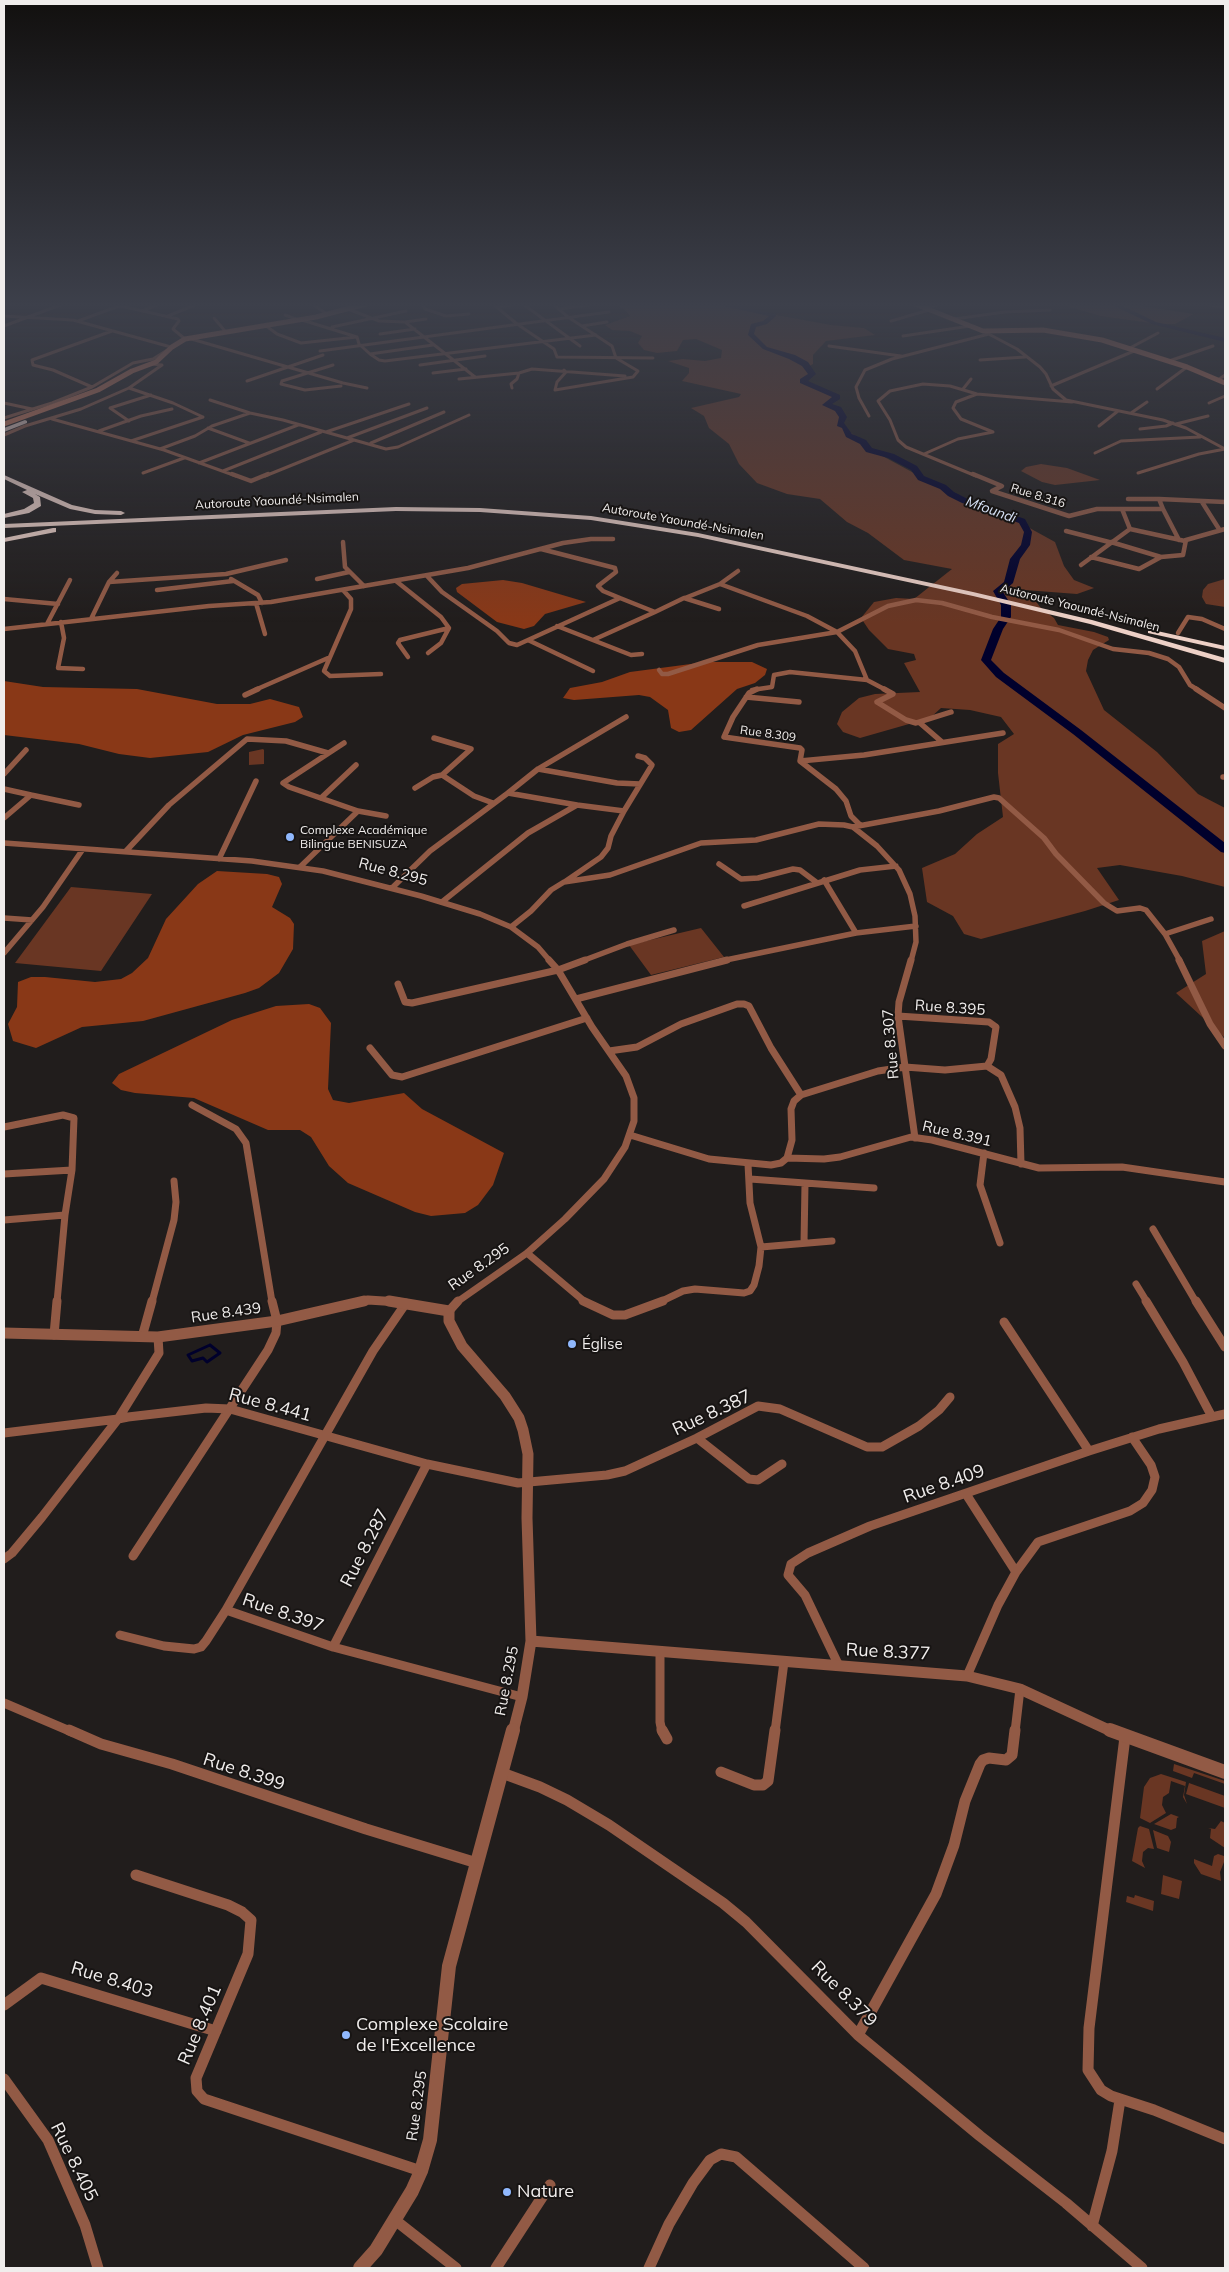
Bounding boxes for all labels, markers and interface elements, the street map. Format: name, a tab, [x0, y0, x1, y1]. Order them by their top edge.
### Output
street label: Rue 8.316	[1009, 481, 1067, 511]
street label: Autoroute Yaoundé-Nsimalen	[195, 490, 359, 512]
water label: Mfoundi	[963, 493, 1019, 527]
street label: Autoroute Yaoundé-Nsimalen	[601, 501, 765, 543]
street label: Autoroute Yaoundé-Nsimalen	[999, 581, 1161, 635]
street label: Rue 8.309	[739, 723, 797, 745]
place label: Complexe Académique Bilingue BENISUZA	[300, 823, 427, 851]
marker: Complexe Académique Bilingue BENISUZA	[284, 831, 296, 843]
street label: Rue 8.295	[357, 854, 429, 890]
street label: Rue 8.395	[914, 997, 986, 1019]
street label: Rue 8.307	[879, 1008, 903, 1080]
street label: Rue 8.391	[921, 1117, 993, 1151]
street label: Rue 8.295	[445, 1239, 513, 1295]
street label: Rue 8.439	[190, 1299, 262, 1327]
place label: Église	[582, 1335, 623, 1353]
marker: Église	[566, 1338, 578, 1350]
street label: Rue 8.441	[226, 1384, 314, 1426]
street label: Rue 8.387	[669, 1385, 755, 1441]
street label: Rue 8.409	[900, 1460, 988, 1508]
street label: Rue 8.287	[336, 1505, 394, 1591]
street label: Rue 8.397	[239, 1589, 327, 1637]
street label: Rue 8.377	[845, 1639, 931, 1665]
street label: Rue 8.295	[491, 1645, 523, 1717]
street label: Rue 8.399	[200, 1749, 288, 1795]
street label: Rue 8.379	[806, 1956, 882, 2032]
street label: Rue 8.403	[68, 1957, 156, 2003]
street label: Rue 8.401	[174, 1982, 226, 2068]
place label: Complexe Scolaire de l'Excellence	[356, 2014, 508, 2056]
marker: Complexe Scolaire de l'Excellence	[340, 2029, 352, 2041]
street label: Rue 8.295	[403, 2070, 431, 2142]
street label: Rue 8.405	[46, 2119, 102, 2205]
place label: Nature	[517, 2181, 574, 2203]
marker: Nature	[501, 2186, 513, 2198]

